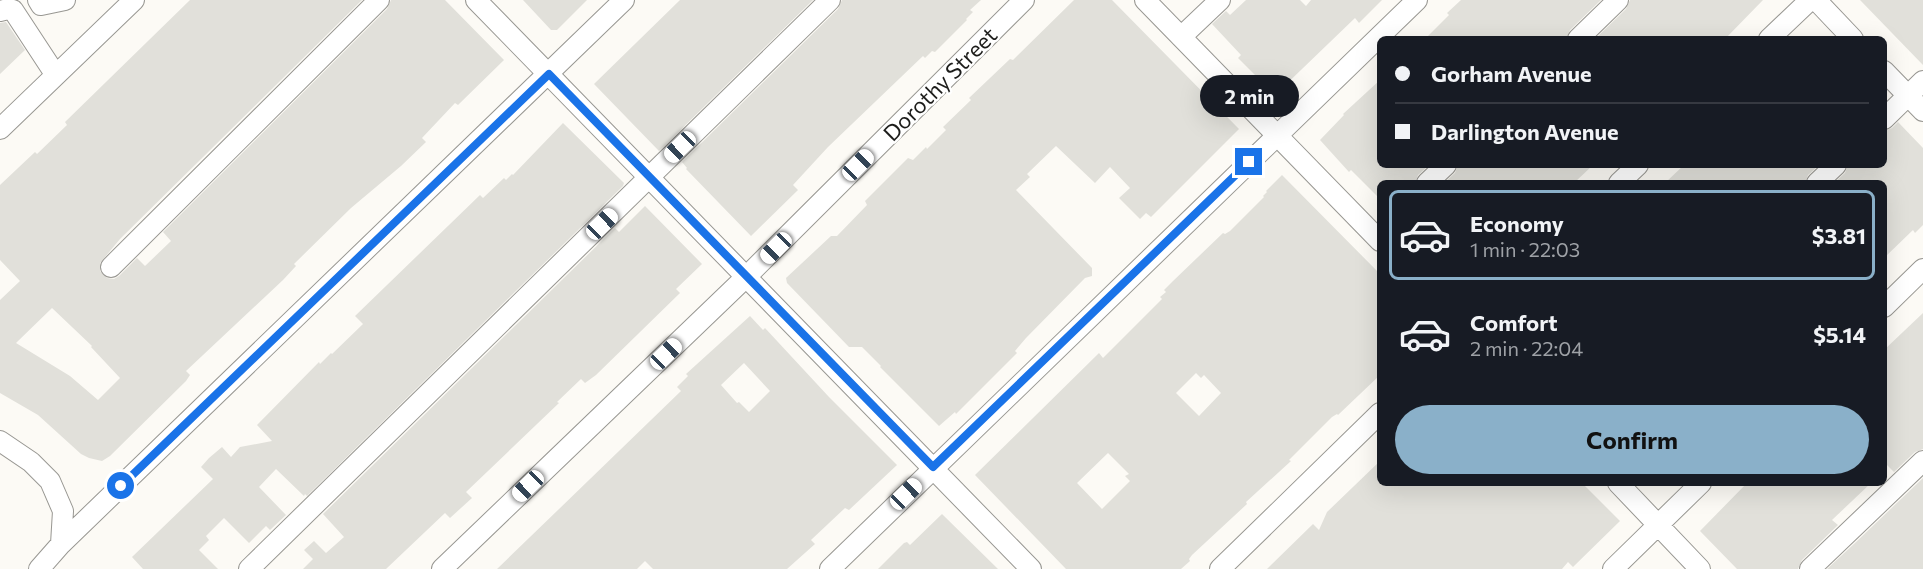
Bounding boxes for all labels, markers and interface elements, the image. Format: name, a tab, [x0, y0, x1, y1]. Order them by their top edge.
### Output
street label: Dorothy Street	[877, 21, 1002, 146]
text: Gorham Avenue	[1431, 60, 1592, 87]
callout: 2 min	[1200, 75, 1298, 117]
text: 2 min	[1225, 84, 1274, 108]
text: Darlington Avenue	[1431, 118, 1619, 145]
car	[661, 128, 699, 166]
car	[839, 146, 877, 184]
route end	[1235, 148, 1262, 175]
car	[583, 205, 621, 243]
icon: car	[1398, 208, 1452, 262]
text: Economy	[1470, 210, 1564, 237]
text: $3.81	[1812, 222, 1866, 249]
car	[757, 229, 795, 267]
text: 1 min · 22:03	[1470, 237, 1580, 261]
icon: car	[1398, 307, 1452, 361]
text: Comfort	[1470, 309, 1558, 336]
text: $5.14	[1813, 321, 1866, 348]
car	[647, 335, 685, 373]
text: 2 min · 22:04	[1470, 336, 1583, 360]
button: Confirm	[1395, 405, 1869, 474]
car	[509, 467, 547, 505]
route start	[107, 472, 134, 499]
car	[887, 475, 925, 513]

